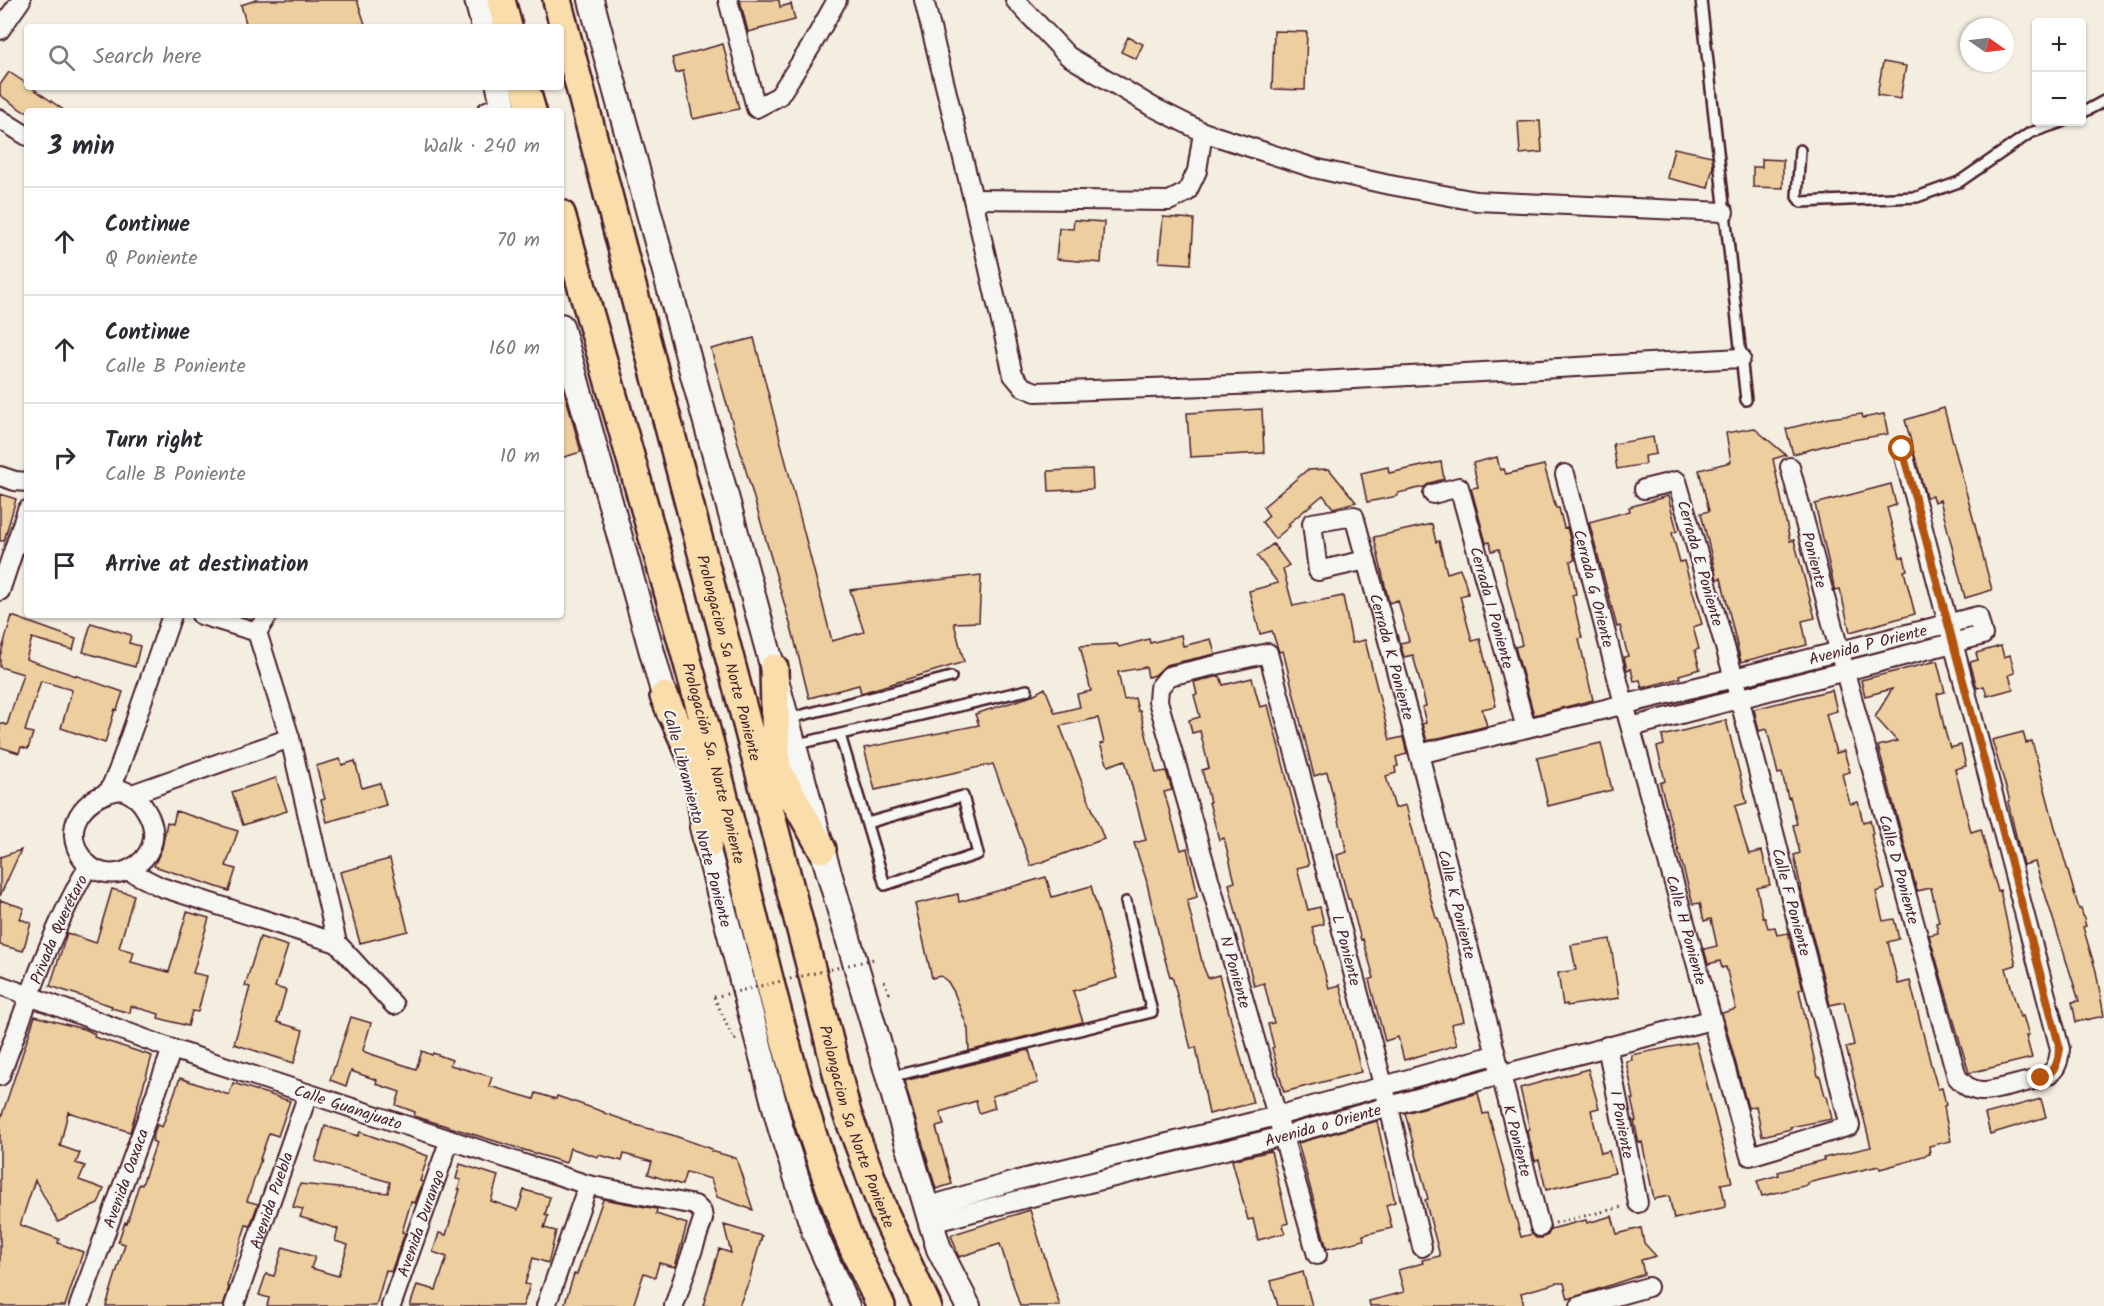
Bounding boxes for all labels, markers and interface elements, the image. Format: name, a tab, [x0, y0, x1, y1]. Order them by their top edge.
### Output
north arrow	[1960, 18, 2014, 72]
map controls	[2032, 18, 2086, 126]
button: +	[2032, 18, 2086, 72]
search box	[24, 24, 564, 90]
text: Search here	[93, 40, 201, 75]
icon: search	[45, 41, 78, 74]
button: −	[2032, 72, 2086, 126]
text: 3 min	[48, 126, 115, 168]
text: Walk · 240 m	[423, 131, 540, 163]
text: Continue	[105, 208, 190, 243]
icon: ahead	[48, 225, 81, 258]
text: 70 m	[497, 225, 540, 257]
text: Q Poniente	[105, 243, 198, 275]
text: Continue	[105, 316, 190, 351]
icon: ahead	[48, 333, 81, 366]
text: 160 m	[489, 333, 540, 365]
text: Calle B Poniente	[105, 351, 246, 383]
text: Turn right	[105, 424, 203, 459]
route start	[1888, 435, 1914, 461]
icon: right	[48, 441, 81, 474]
text: 10 m	[500, 441, 540, 473]
text: Calle B Poniente	[105, 459, 246, 491]
street label: Cerrada E Poniente	[1670, 498, 1729, 629]
street label: Cerrada G Oriente	[1566, 527, 1620, 650]
street label: Poniente	[1794, 529, 1833, 591]
street label: Cerrada I Poniente	[1462, 544, 1520, 672]
text: Arrive at destination	[105, 548, 308, 583]
icon: arrive	[48, 549, 81, 582]
street label: Prolongacion 5a Norte Poniente	[689, 552, 767, 764]
street label: Cerrada K Poniente	[1362, 591, 1420, 723]
street label: Avenida P Oriente	[1806, 618, 1930, 673]
street label: Prologación 5a. Norte Poniente	[674, 660, 751, 867]
street label: Calle Libramiento Norte Poniente	[655, 706, 738, 930]
street label: Calle D Poniente	[1871, 812, 1925, 927]
street label: Calle F Poniente	[1764, 846, 1817, 959]
street label: Calle K Poniente	[1430, 847, 1482, 962]
street label: Privada Querétaro	[24, 870, 95, 988]
street label: Calle H Poniente	[1658, 872, 1713, 988]
street label: L Poniente	[1324, 912, 1367, 989]
street label: N Poniente	[1212, 933, 1257, 1012]
street label: Prolongacion 5a Norte Poniente	[812, 1023, 901, 1233]
route end	[2027, 1064, 2053, 1090]
street label: Calle Guanajuato	[291, 1079, 405, 1137]
street label: I Poniente	[1602, 1089, 1640, 1161]
street label: Avenida o Oriente	[1262, 1098, 1384, 1154]
street label: K Poniente	[1495, 1102, 1538, 1180]
street label: Avenida Oaxaca	[97, 1125, 156, 1232]
street label: Avenida Puebla	[244, 1149, 301, 1253]
street label: Avenida Durango	[391, 1166, 452, 1281]

